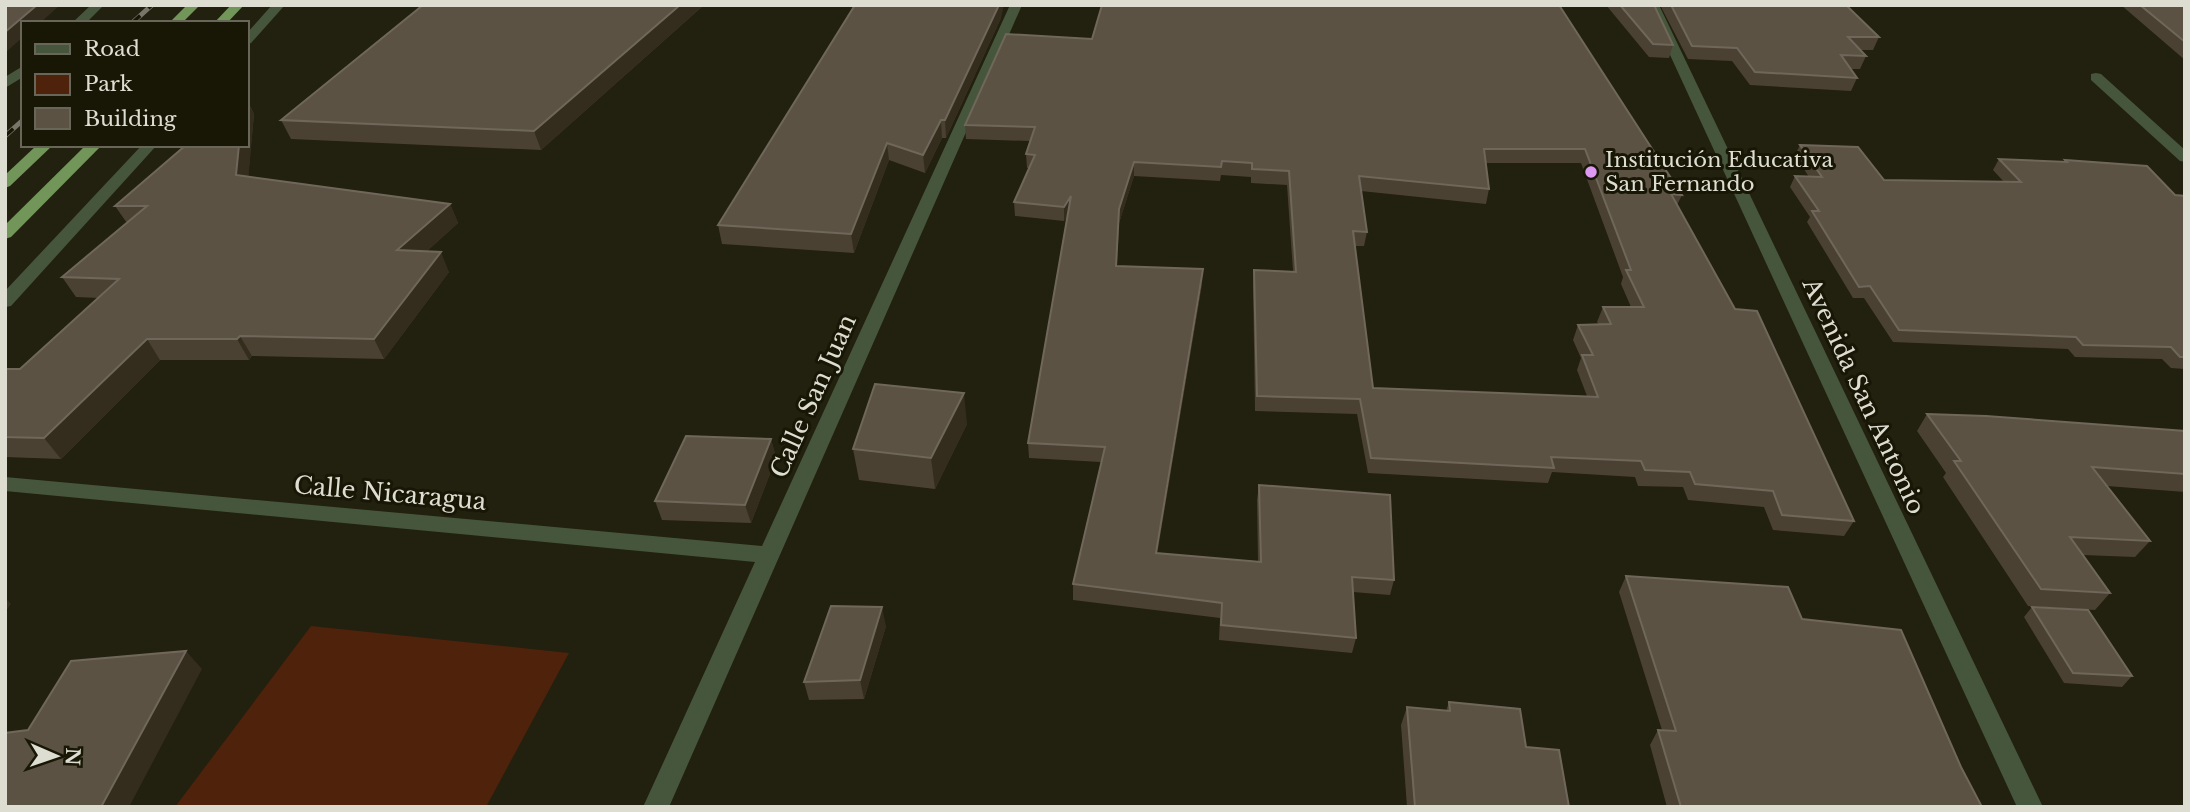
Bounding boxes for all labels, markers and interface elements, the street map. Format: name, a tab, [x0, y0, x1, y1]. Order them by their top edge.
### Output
legend	[21, 21, 248, 147]
text: Road	[84, 36, 140, 62]
text: Park	[84, 71, 133, 97]
text: Building	[84, 106, 177, 132]
place label: Institución Educativa San Fernando	[1605, 147, 1833, 197]
marker: Institución Educativa San Fernando	[1583, 164, 1599, 180]
street label: Avenida San Antonio	[1796, 272, 1932, 519]
street label: Calle San Juan	[764, 310, 862, 482]
street label: Calle Nicaragua	[293, 470, 488, 516]
north arrow	[21, 721, 91, 791]
text: N	[61, 747, 84, 766]

